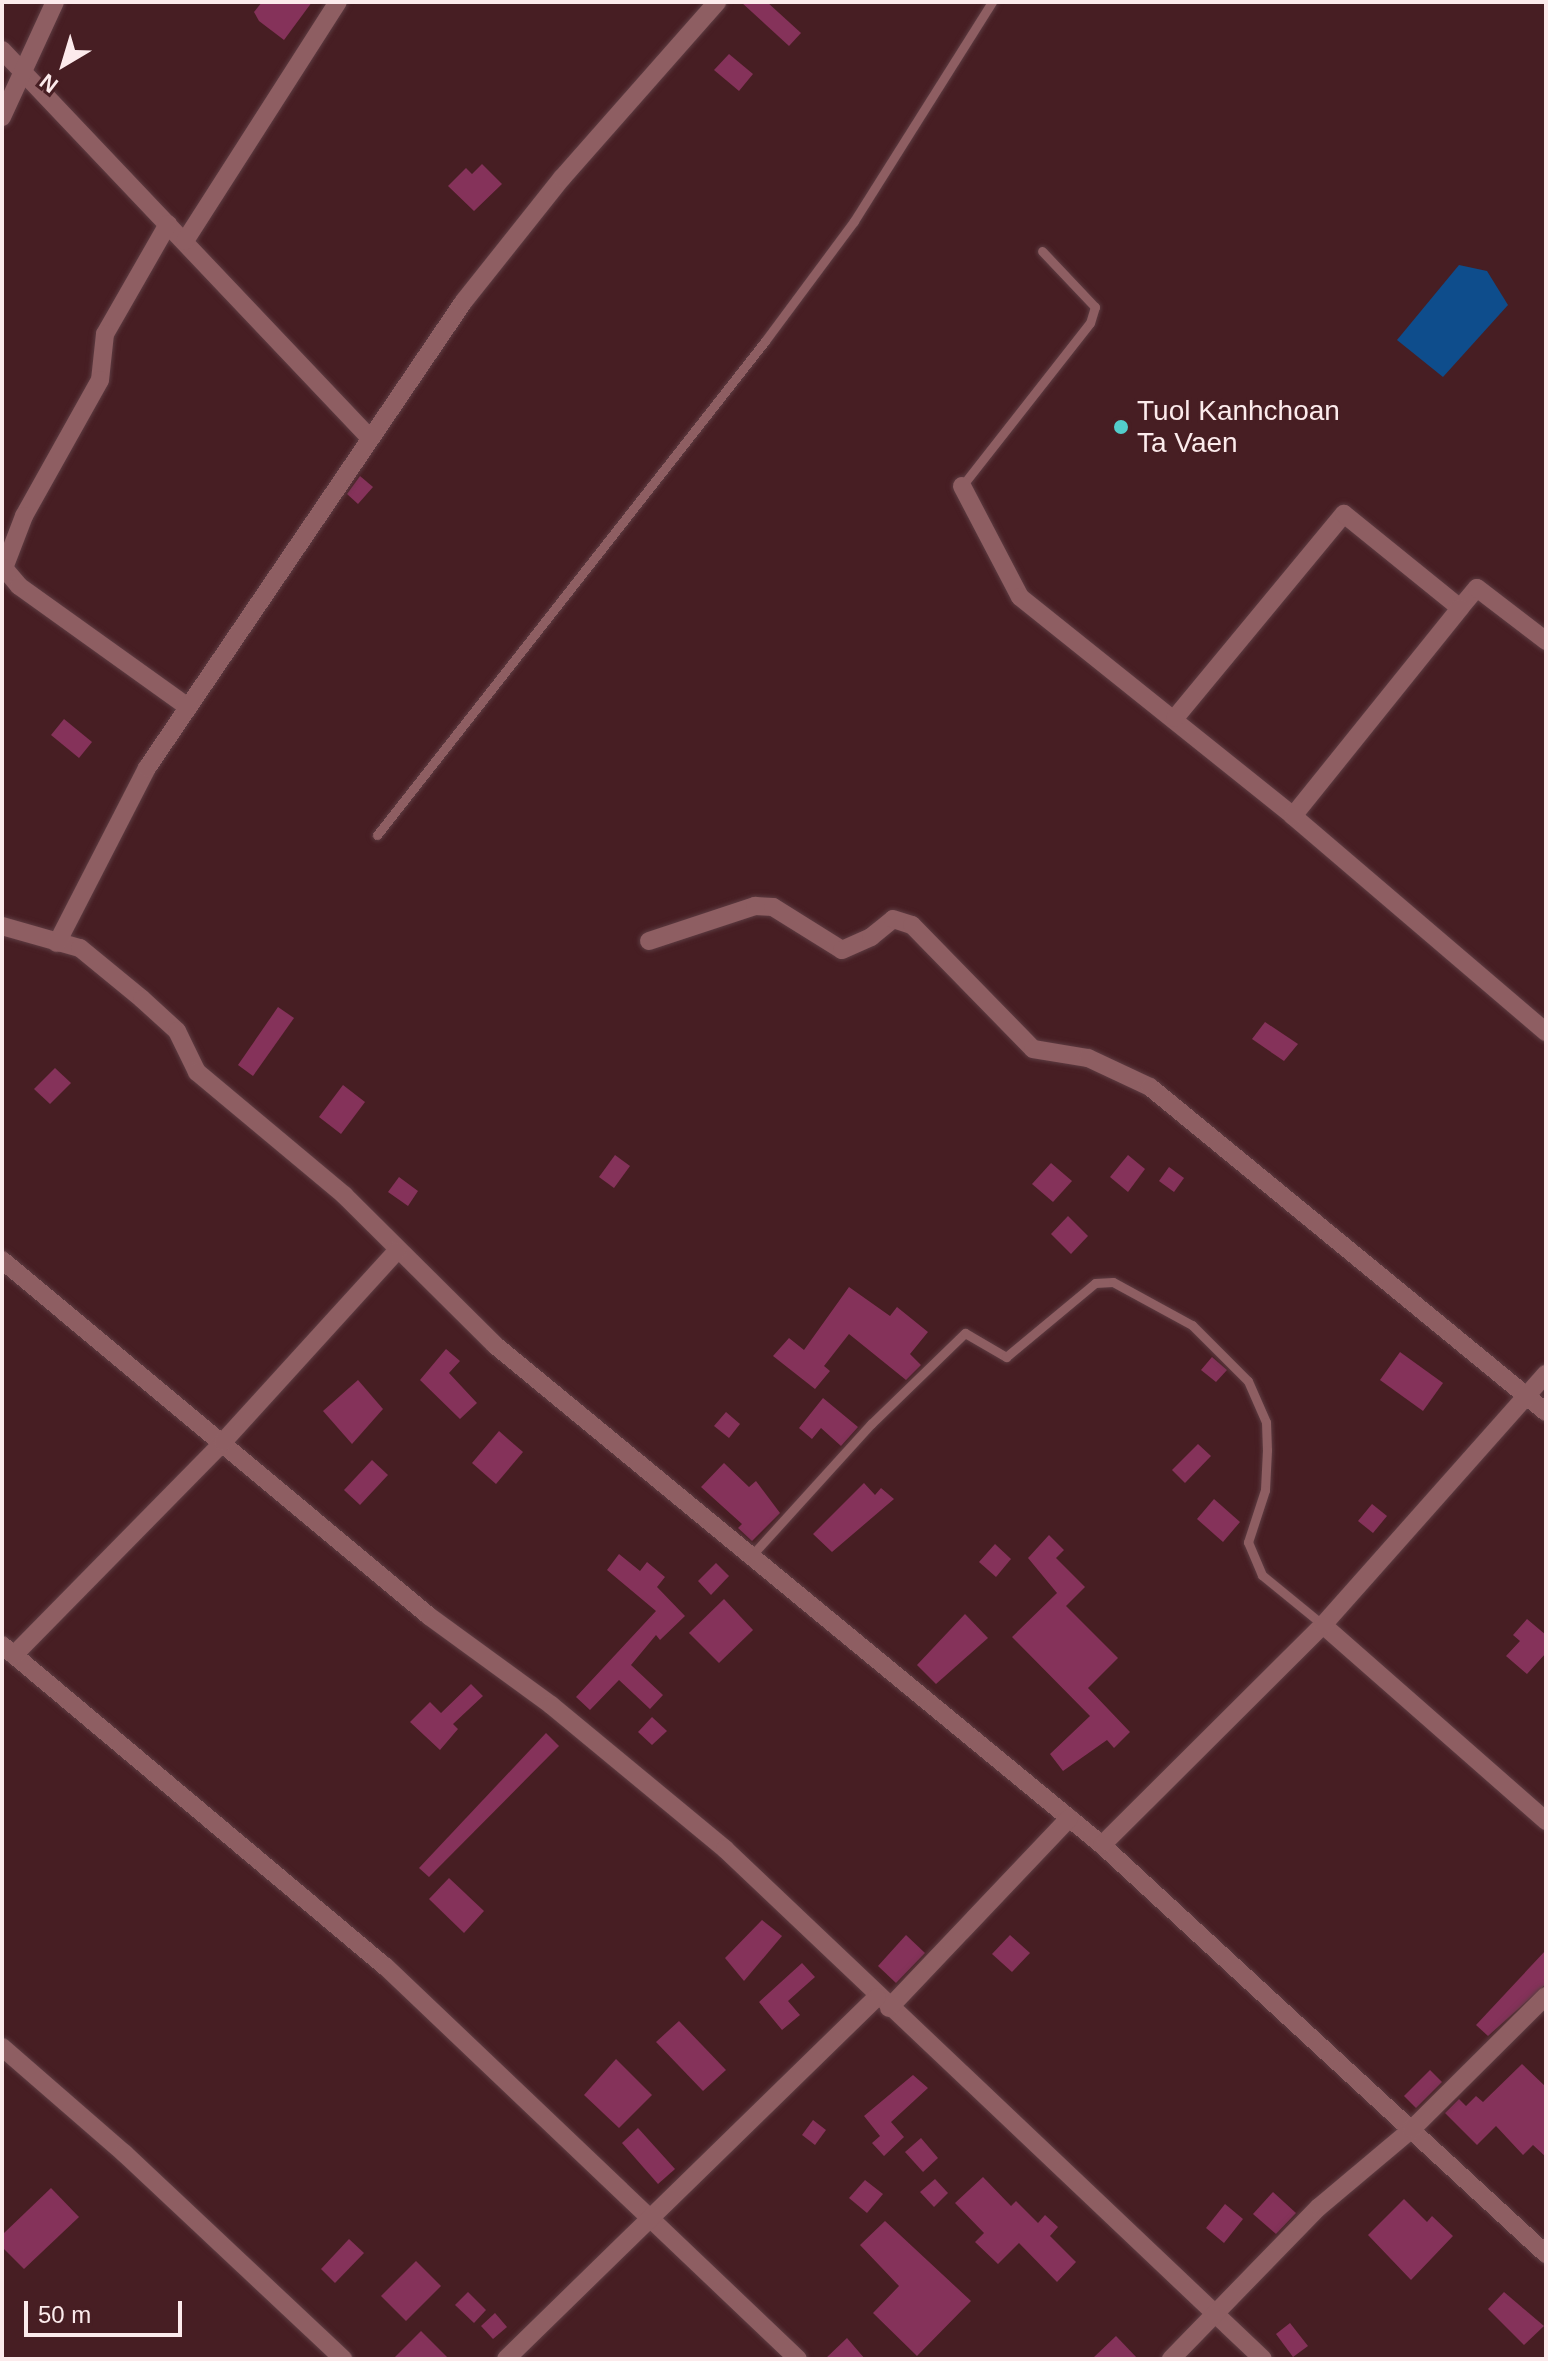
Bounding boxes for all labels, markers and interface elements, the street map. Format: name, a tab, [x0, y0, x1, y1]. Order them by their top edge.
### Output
north arrow	[24, 24, 104, 104]
text: N	[35, 69, 63, 98]
place label: Tuol Kanhchoan Ta Vaen	[1137, 394, 1340, 460]
marker: Tuol Kanhchoan Ta Vaen	[1112, 418, 1130, 436]
scale bar	[28, 2285, 186, 2335]
text: 50 m	[38, 2301, 91, 2328]

